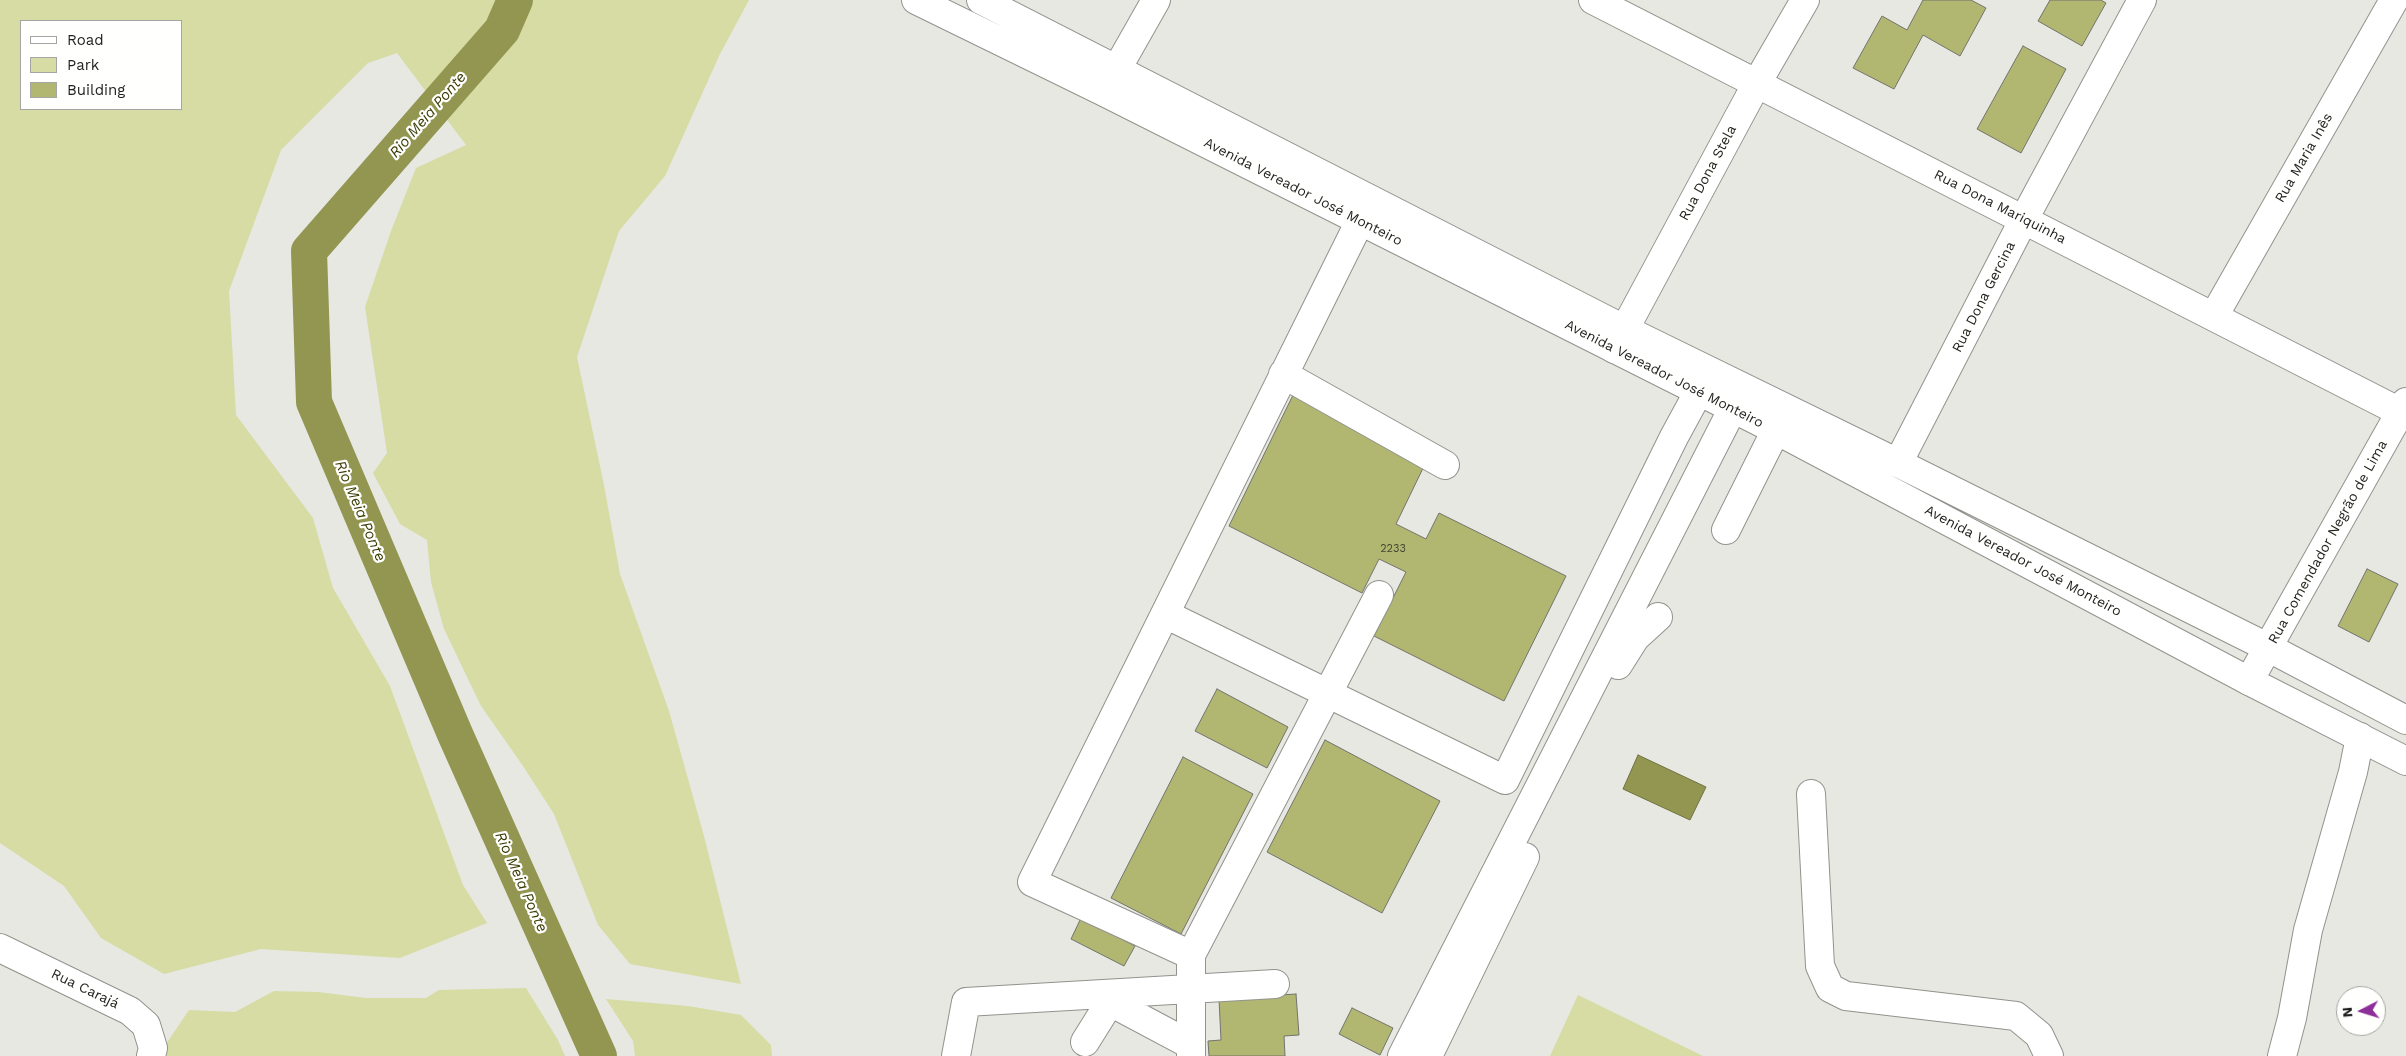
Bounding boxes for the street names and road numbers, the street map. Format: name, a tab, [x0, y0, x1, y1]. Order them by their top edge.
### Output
street label: Rua Maria Inês	[2272, 110, 2336, 206]
street label: Rua Dona Stela	[1676, 122, 1740, 224]
street label: Avenida Vereador José Monteiro	[1201, 134, 1405, 250]
street label: Rua Dona Mariquinha	[1931, 166, 2069, 248]
street label: Rua Dona Gercina	[1949, 239, 2019, 355]
street label: Avenida Vereador José Monteiro	[1562, 316, 1766, 432]
street label: Rua Comendador Negrão de Lima	[2265, 437, 2391, 647]
street label: Avenida Vereador José Monteiro	[1922, 502, 2124, 620]
street label: Rua Carajá	[48, 965, 122, 1013]

